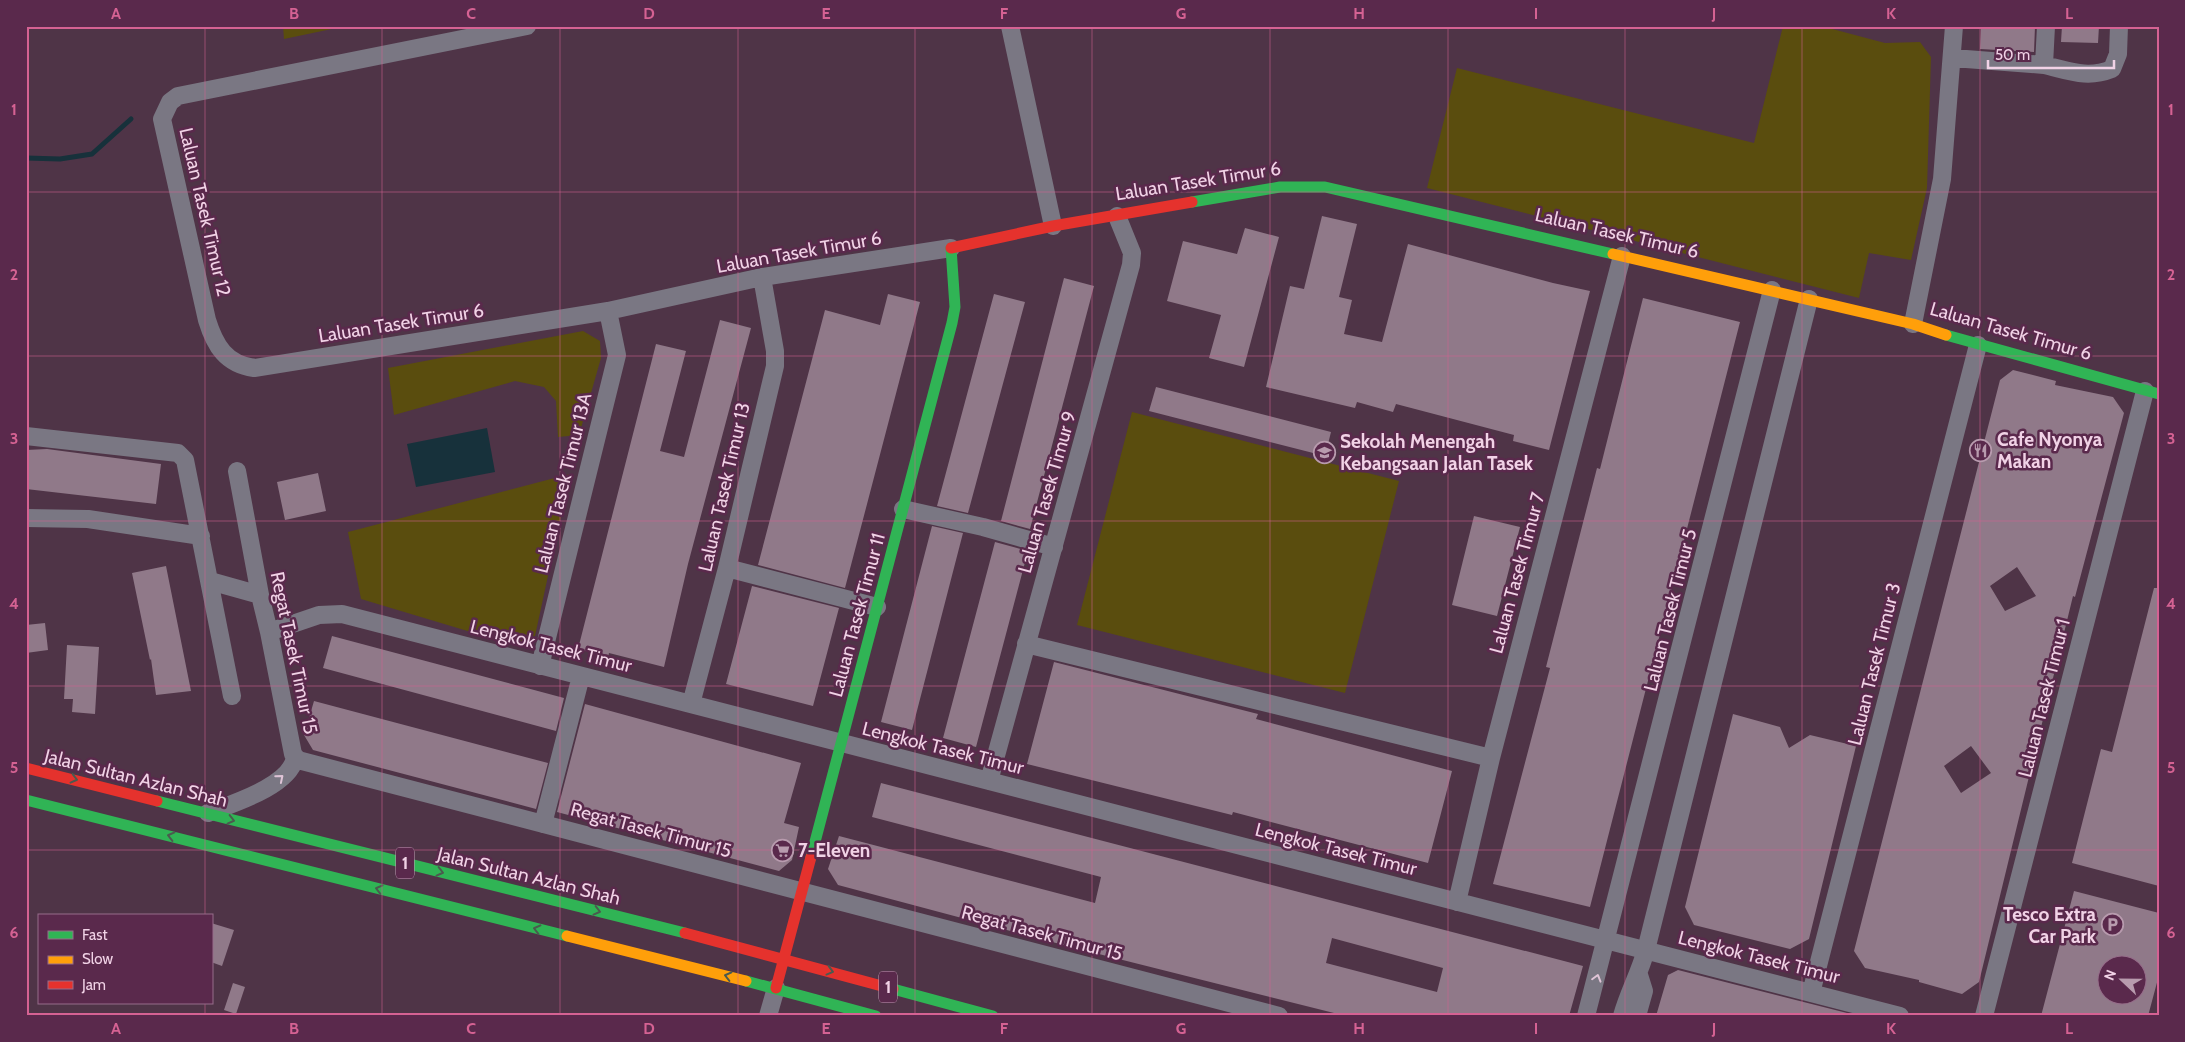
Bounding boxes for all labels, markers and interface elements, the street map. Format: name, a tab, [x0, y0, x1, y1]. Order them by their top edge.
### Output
text: A	[111, 4, 121, 23]
text: B	[289, 4, 299, 23]
text: C	[466, 4, 476, 23]
text: D	[643, 4, 655, 23]
text: E	[821, 4, 831, 23]
text: F	[1000, 4, 1009, 23]
text: G	[1176, 4, 1186, 23]
text: H	[1353, 4, 1365, 23]
text: I	[1534, 4, 1538, 23]
text: J	[1711, 4, 1716, 23]
text: K	[1886, 4, 1896, 23]
text: L	[2065, 4, 2073, 23]
scale bar	[1988, 38, 2114, 70]
text: 50 m	[1995, 46, 2030, 64]
text: 1	[11, 100, 17, 119]
text: 1	[2168, 100, 2174, 119]
street label: Laluan Tasek Timur 12	[174, 125, 236, 299]
street label: Laluan Tasek Timur 6	[1114, 157, 1282, 205]
street label: Laluan Tasek Timur 6	[1533, 203, 1701, 263]
street label: Laluan Tasek Timur 6	[715, 226, 883, 278]
text: 2	[10, 265, 18, 284]
text: 2	[2167, 265, 2175, 284]
street label: Laluan Tasek Timur 6	[1927, 297, 2095, 365]
street label: Laluan Tasek Timur 6	[317, 299, 485, 347]
street label: Laluan Tasek Timur 13A	[530, 390, 597, 575]
street label: Laluan Tasek Timur 13	[693, 400, 755, 574]
street label: Laluan Tasek Timur 9	[1013, 408, 1081, 576]
place label: Cafe Nyonya Makan	[1997, 428, 2103, 473]
text: 3	[10, 429, 18, 448]
text: 3	[2167, 429, 2175, 448]
place label: Sekolah Menengah Kebangsaan Jalan Tasek	[1340, 430, 1534, 475]
restaurant icon: Cafe Nyonya Makan	[1969, 438, 1993, 462]
school or university icon: Sekolah Menengah Kebangsaan Jalan Tasek	[1312, 440, 1336, 464]
street label: Laluan Tasek Timur 7	[1484, 489, 1550, 656]
street label: Laluan Tasek Timur 5	[1639, 526, 1701, 694]
street label: Laluan Tasek Timur 11	[824, 530, 890, 700]
street label: Regat Tasek Timur 15	[266, 570, 322, 736]
street label: Laluan Tasek Timur 3	[1843, 580, 1905, 748]
text: 4	[9, 594, 19, 613]
text: 4	[2166, 594, 2176, 613]
street label: Lengkok Tasek Timur	[468, 615, 634, 677]
street label: Laluan Tasek Timur 1	[2013, 616, 2075, 780]
street label: Lengkok Tasek Timur	[860, 717, 1026, 779]
street label: Jalan Sultan Azlan Shah	[41, 744, 230, 812]
text: 5	[10, 758, 18, 777]
text: 5	[2167, 758, 2175, 777]
one-way arrow	[69, 773, 78, 784]
one-way arrow	[275, 775, 284, 784]
street label: Regat Tasek Timur 15	[568, 797, 734, 863]
one-way arrow	[226, 814, 235, 825]
street label: Lengkok Tasek Timur	[1253, 818, 1419, 880]
one-way arrow	[166, 831, 175, 842]
supermarket icon: 7-Eleven	[770, 838, 794, 862]
place label: 7-Eleven	[798, 839, 870, 862]
street label: Jalan Sultan Azlan Shah	[434, 842, 623, 910]
road number: 1	[396, 848, 414, 878]
one-way arrow	[435, 866, 444, 877]
one-way arrow	[375, 884, 384, 895]
street label: Regat Tasek Timur 15	[959, 900, 1125, 966]
place label: Tesco Extra Car Park	[2003, 903, 2097, 948]
one-way arrow	[593, 905, 602, 916]
parking icon: Tesco Extra Car Park	[2100, 913, 2124, 937]
legend	[38, 914, 212, 1004]
text: 6	[10, 923, 19, 942]
text: 6	[2167, 923, 2176, 942]
one-way arrow	[532, 924, 541, 935]
text: Fast	[82, 926, 107, 944]
street label: Lengkok Tasek Timur	[1676, 926, 1842, 988]
text: Slow	[82, 950, 113, 968]
north arrow	[2098, 954, 2148, 1004]
one-way arrow	[826, 966, 834, 976]
text: N	[2100, 967, 2120, 983]
one-way arrow	[725, 972, 733, 982]
road number: 1	[879, 972, 897, 1002]
one-way arrow	[1591, 973, 1602, 982]
text: Jam	[81, 976, 106, 994]
text: A	[111, 1019, 121, 1038]
text: B	[289, 1019, 299, 1038]
text: C	[466, 1019, 476, 1038]
text: D	[643, 1019, 655, 1038]
text: E	[821, 1019, 831, 1038]
text: F	[1000, 1019, 1009, 1038]
text: G	[1176, 1019, 1186, 1038]
text: H	[1353, 1019, 1365, 1038]
text: I	[1534, 1019, 1538, 1038]
text: J	[1711, 1019, 1716, 1038]
text: K	[1886, 1019, 1896, 1038]
text: L	[2065, 1019, 2073, 1038]

